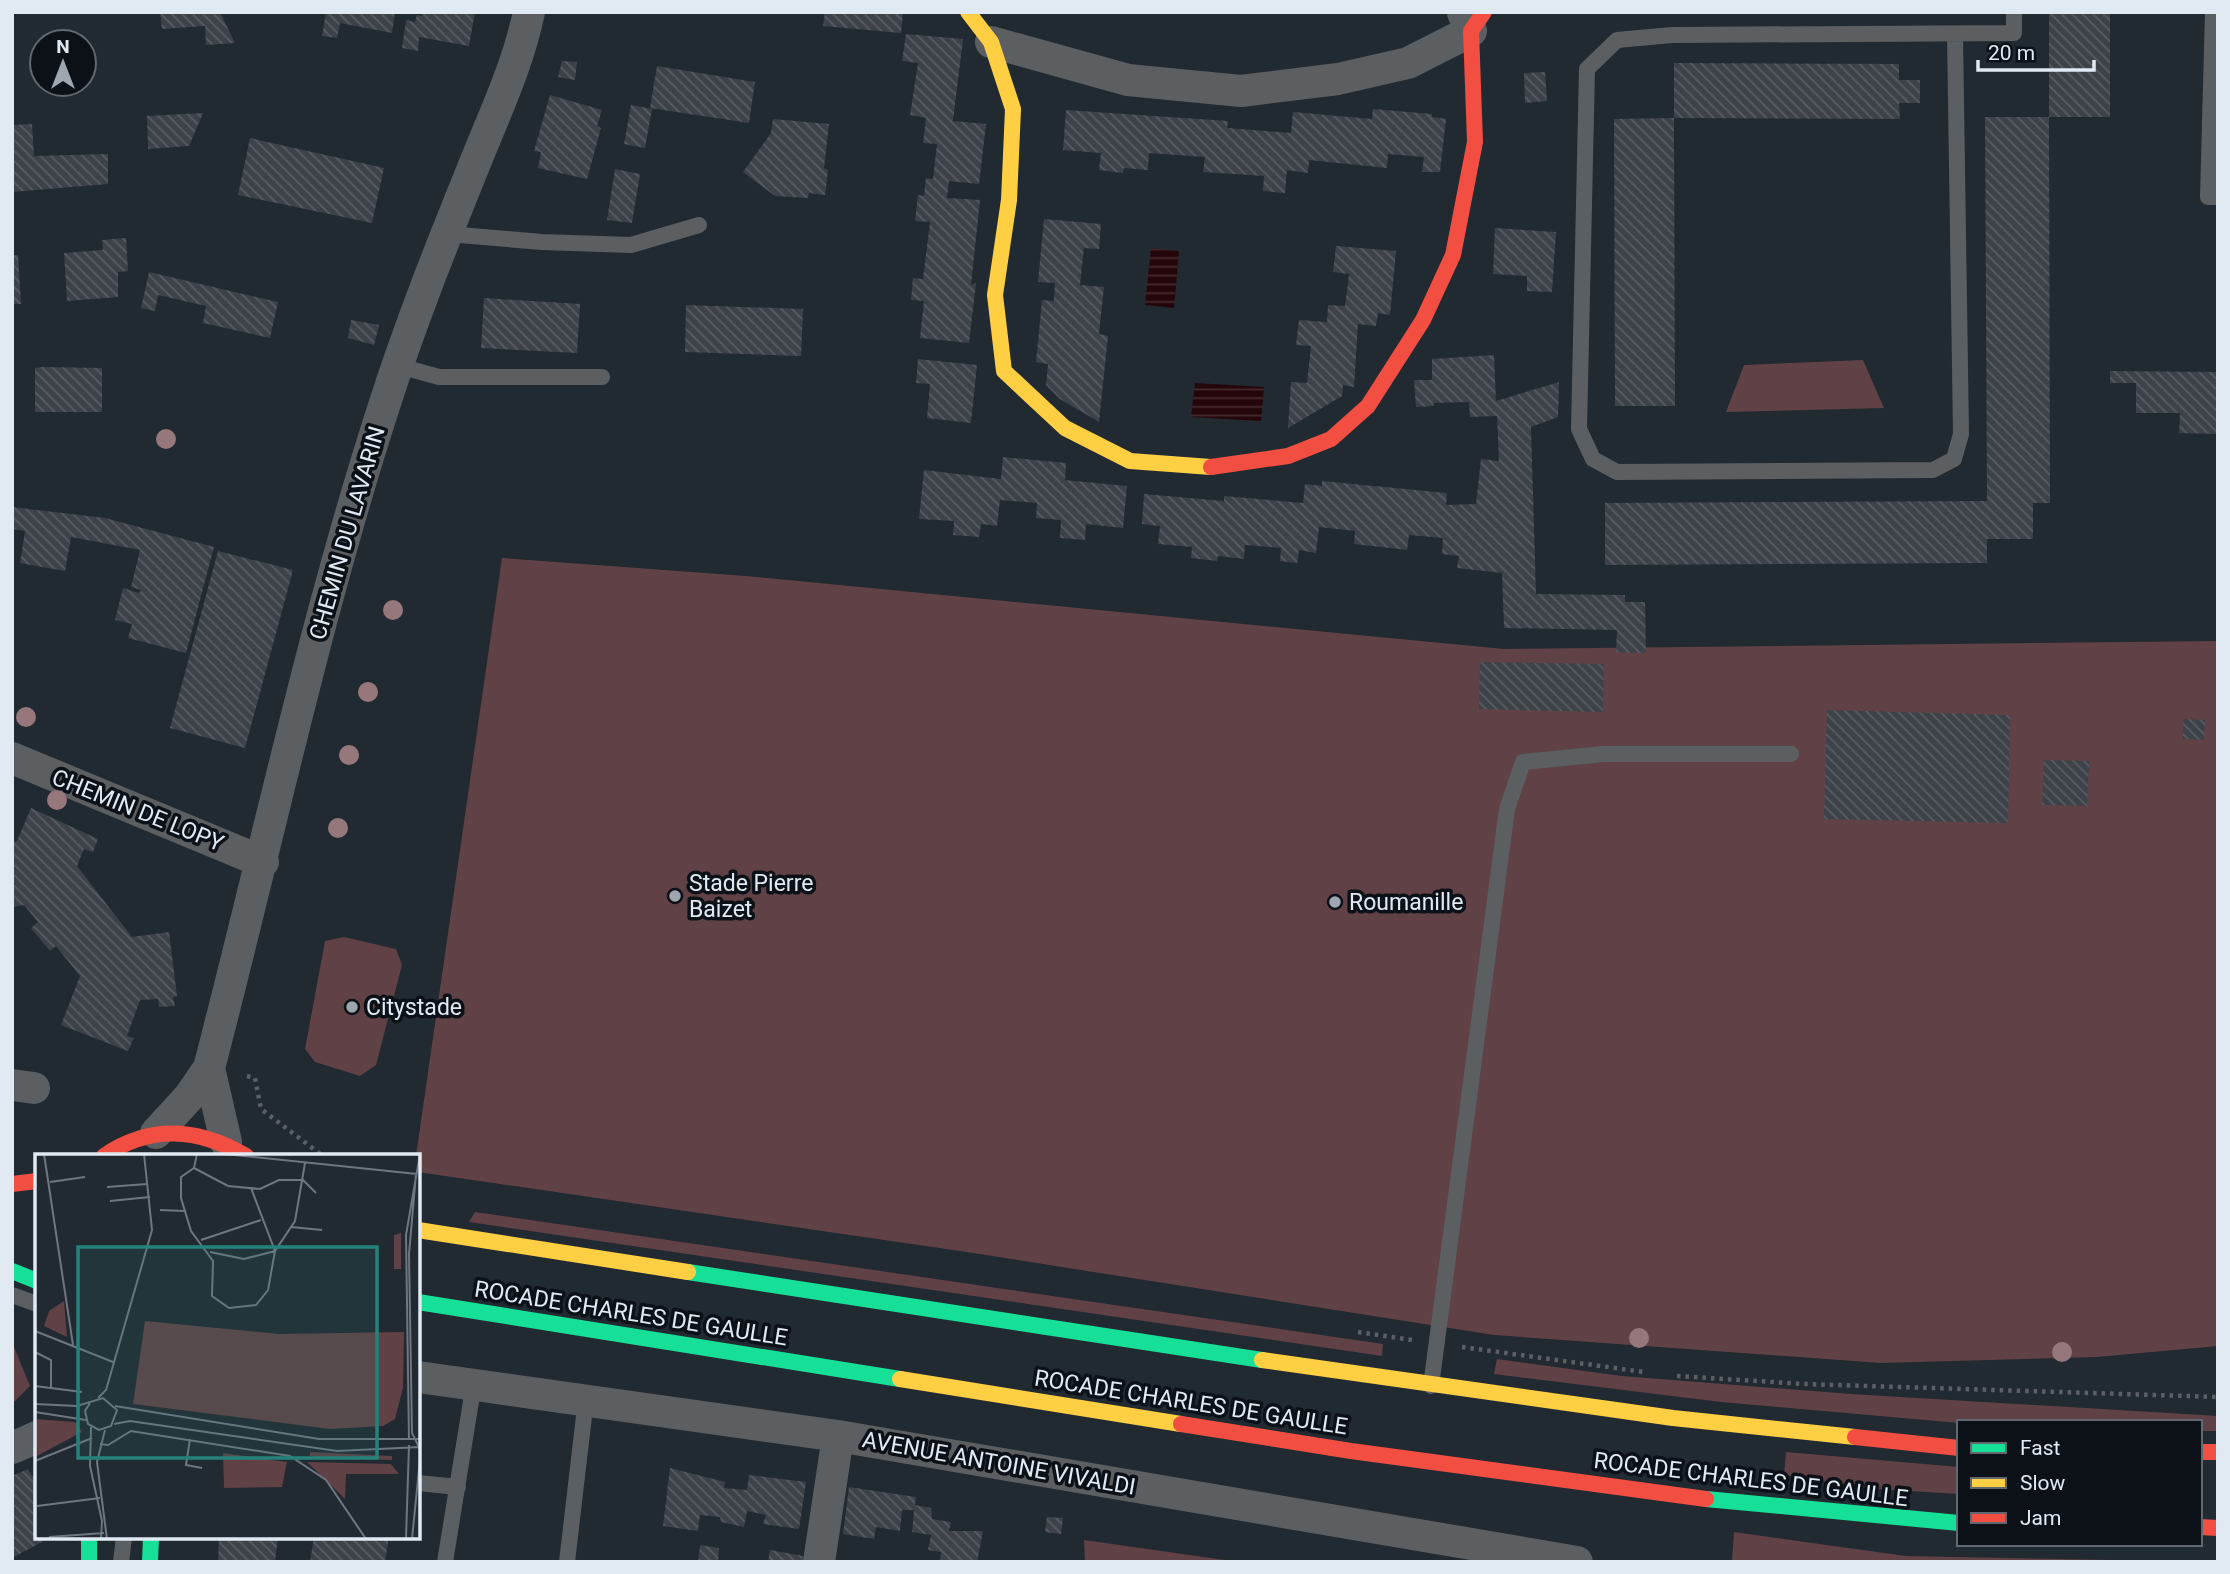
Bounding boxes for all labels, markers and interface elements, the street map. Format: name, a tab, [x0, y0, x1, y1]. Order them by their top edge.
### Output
north arrow	[28, 28, 98, 98]
scale bar	[1978, 28, 2094, 72]
text: N	[56, 35, 70, 58]
text: 20 m	[1988, 41, 2035, 65]
street label: CHEMIN DU LAVARIN	[304, 423, 391, 643]
street label: CHEMIN DE LOPY	[48, 764, 228, 857]
place label: Stade Pierre Baizet	[689, 870, 813, 923]
marker: Stade Pierre Baizet	[667, 888, 683, 904]
place label: Roumanille	[1349, 889, 1463, 916]
marker: Roumanille	[1327, 894, 1343, 910]
place label: Citystade	[366, 994, 462, 1021]
marker: Citystade	[344, 999, 360, 1015]
inset map	[35, 1154, 420, 1539]
street label: ROCADE CHARLES DE GAULLE	[472, 1275, 789, 1352]
street label: ROCADE CHARLES DE GAULLE	[1032, 1364, 1349, 1441]
legend	[1957, 1420, 2202, 1546]
street label: AVENUE ANTOINE VIVALDI	[860, 1426, 1138, 1501]
text: Fast	[2020, 1436, 2061, 1460]
street label: ROCADE CHARLES DE GAULLE	[1592, 1447, 1910, 1512]
text: Slow	[2020, 1471, 2066, 1495]
text: Jam	[2020, 1506, 2061, 1530]

